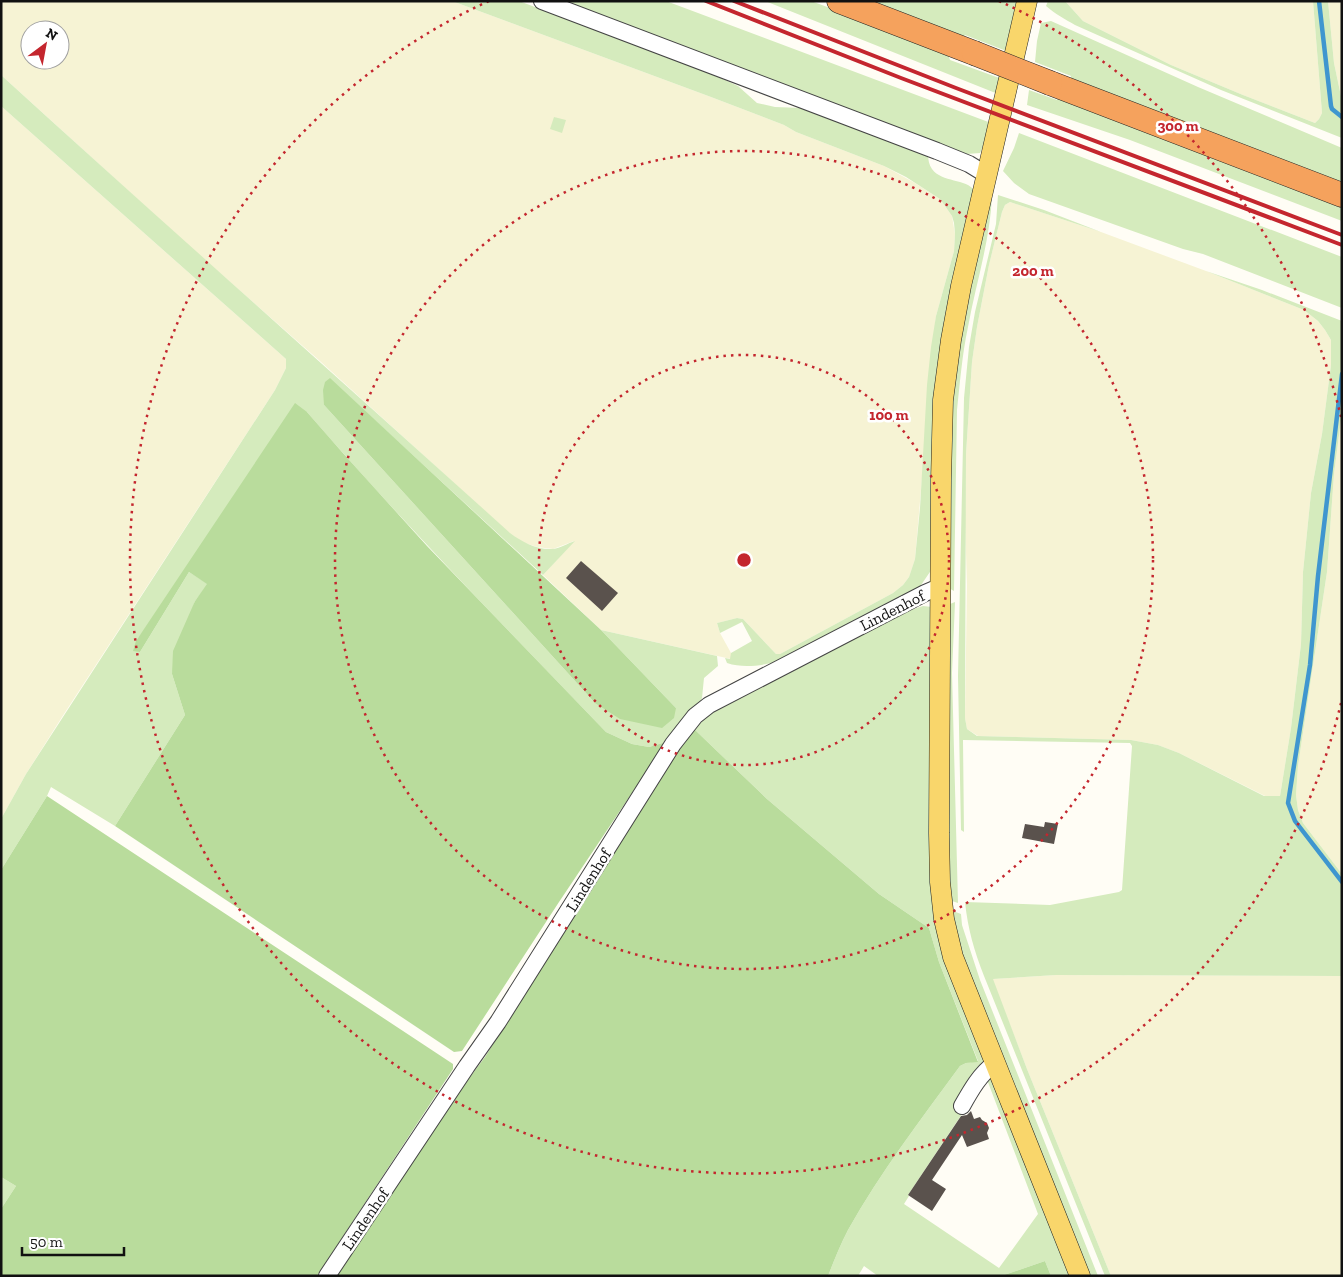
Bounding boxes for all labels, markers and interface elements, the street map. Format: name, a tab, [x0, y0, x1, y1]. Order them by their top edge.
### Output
north arrow	[20, 20, 70, 70]
text: N	[43, 24, 61, 45]
text: 300 m	[1157, 117, 1199, 135]
text: 200 m	[1012, 262, 1054, 280]
text: 100 m	[869, 406, 909, 424]
centre of rings	[735, 551, 753, 569]
street label: Lindenhof	[857, 585, 929, 635]
street label: Lindenhof	[562, 844, 616, 915]
street label: Lindenhof	[338, 1183, 394, 1254]
scale bar	[22, 1224, 125, 1256]
text: 50 m	[30, 1233, 63, 1251]

